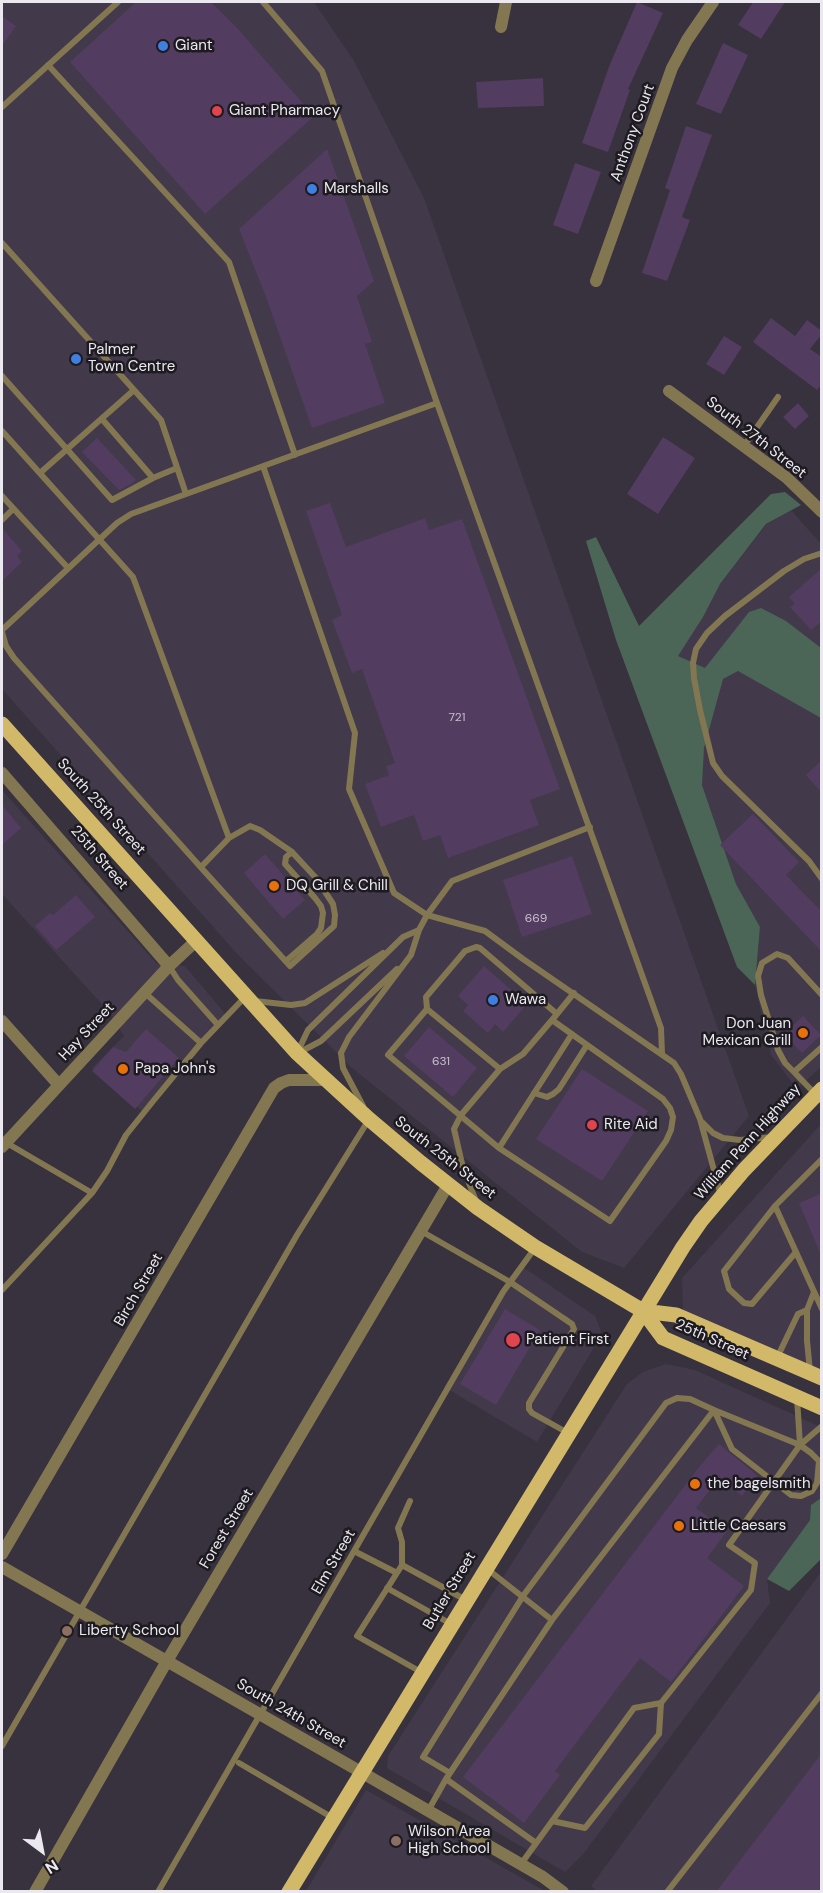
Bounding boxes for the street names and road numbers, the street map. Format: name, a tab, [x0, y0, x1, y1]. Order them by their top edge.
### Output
street label: Anthony Court	[607, 82, 659, 184]
street label: South 27th Street	[702, 393, 810, 483]
street label: South 25th Street	[53, 755, 149, 859]
street label: 25th Street	[66, 822, 132, 894]
street label: Hay Street	[56, 999, 118, 1065]
street label: William Penn Highway	[691, 1080, 805, 1204]
street label: South 25th Street	[391, 1113, 499, 1203]
street label: Birch Street	[111, 1250, 167, 1330]
street label: 25th Street	[672, 1316, 752, 1364]
street label: Forest Street	[196, 1486, 258, 1572]
street label: Elm Street	[308, 1526, 360, 1598]
street label: Butler Street	[420, 1549, 480, 1633]
street label: South 24th Street	[233, 1675, 349, 1753]

